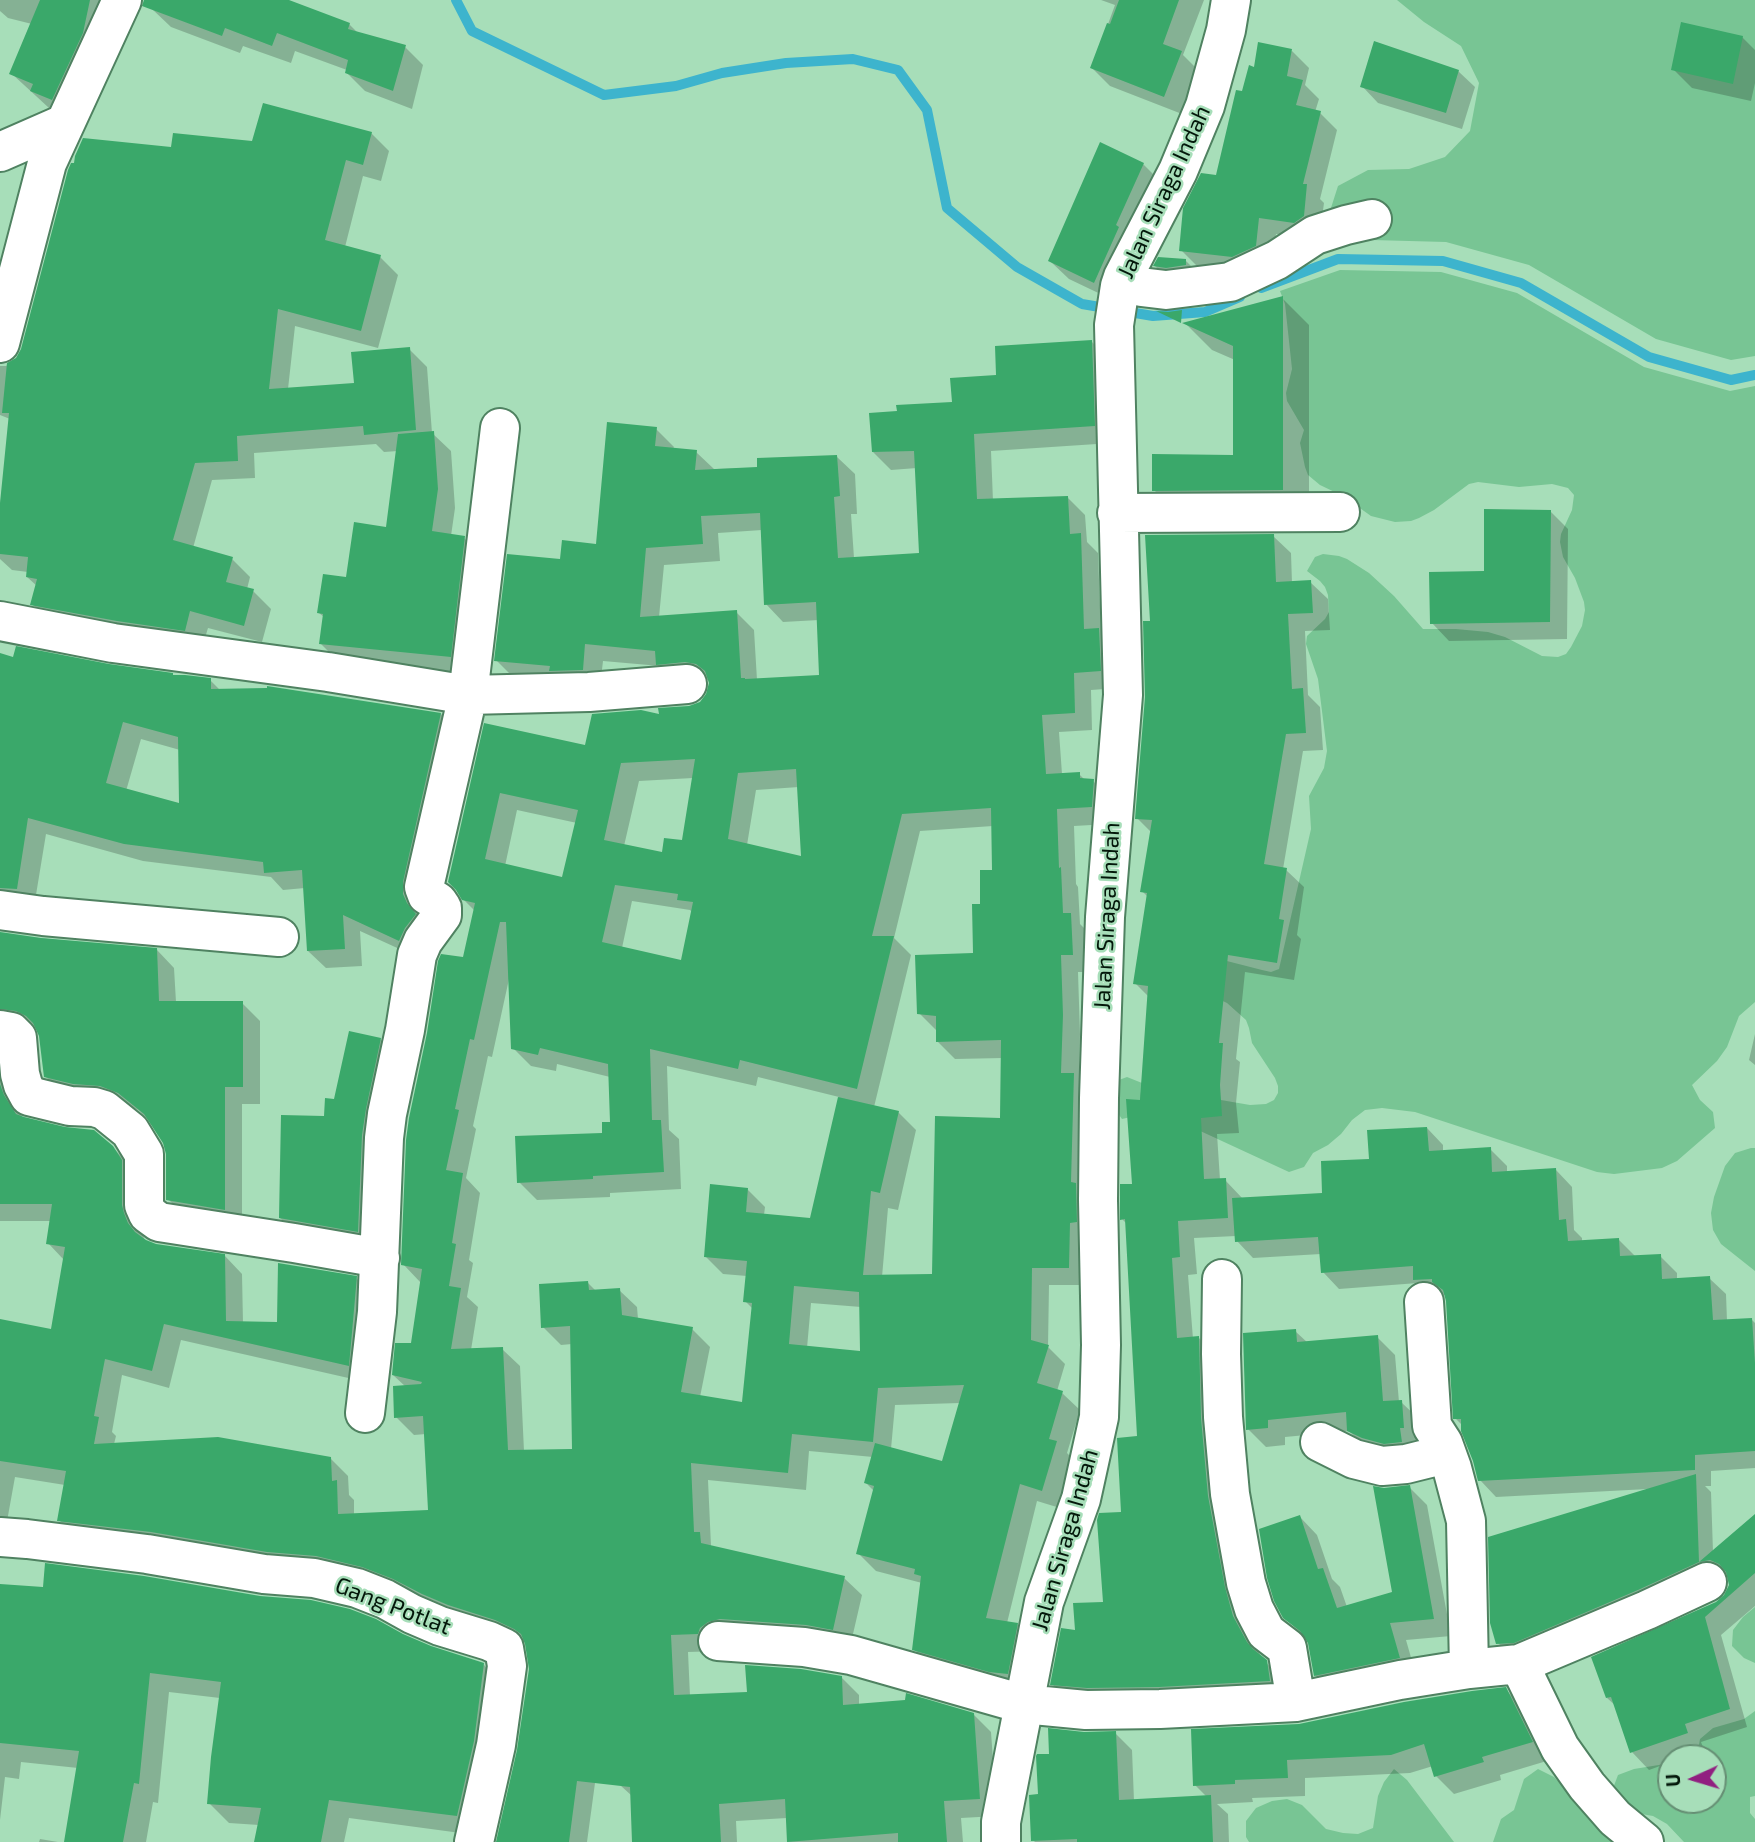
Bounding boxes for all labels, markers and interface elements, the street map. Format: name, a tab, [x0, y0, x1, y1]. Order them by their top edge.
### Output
street label: Jalan Siraga Indah	[1112, 101, 1216, 283]
street label: Jalan Siraga Indah	[1088, 821, 1126, 1011]
street label: Jalan Siraga Indah	[1026, 1446, 1104, 1634]
street label: Gang Potlat	[331, 1571, 455, 1641]
north arrow	[1657, 1744, 1727, 1814]
text: U	[1661, 1773, 1684, 1788]

